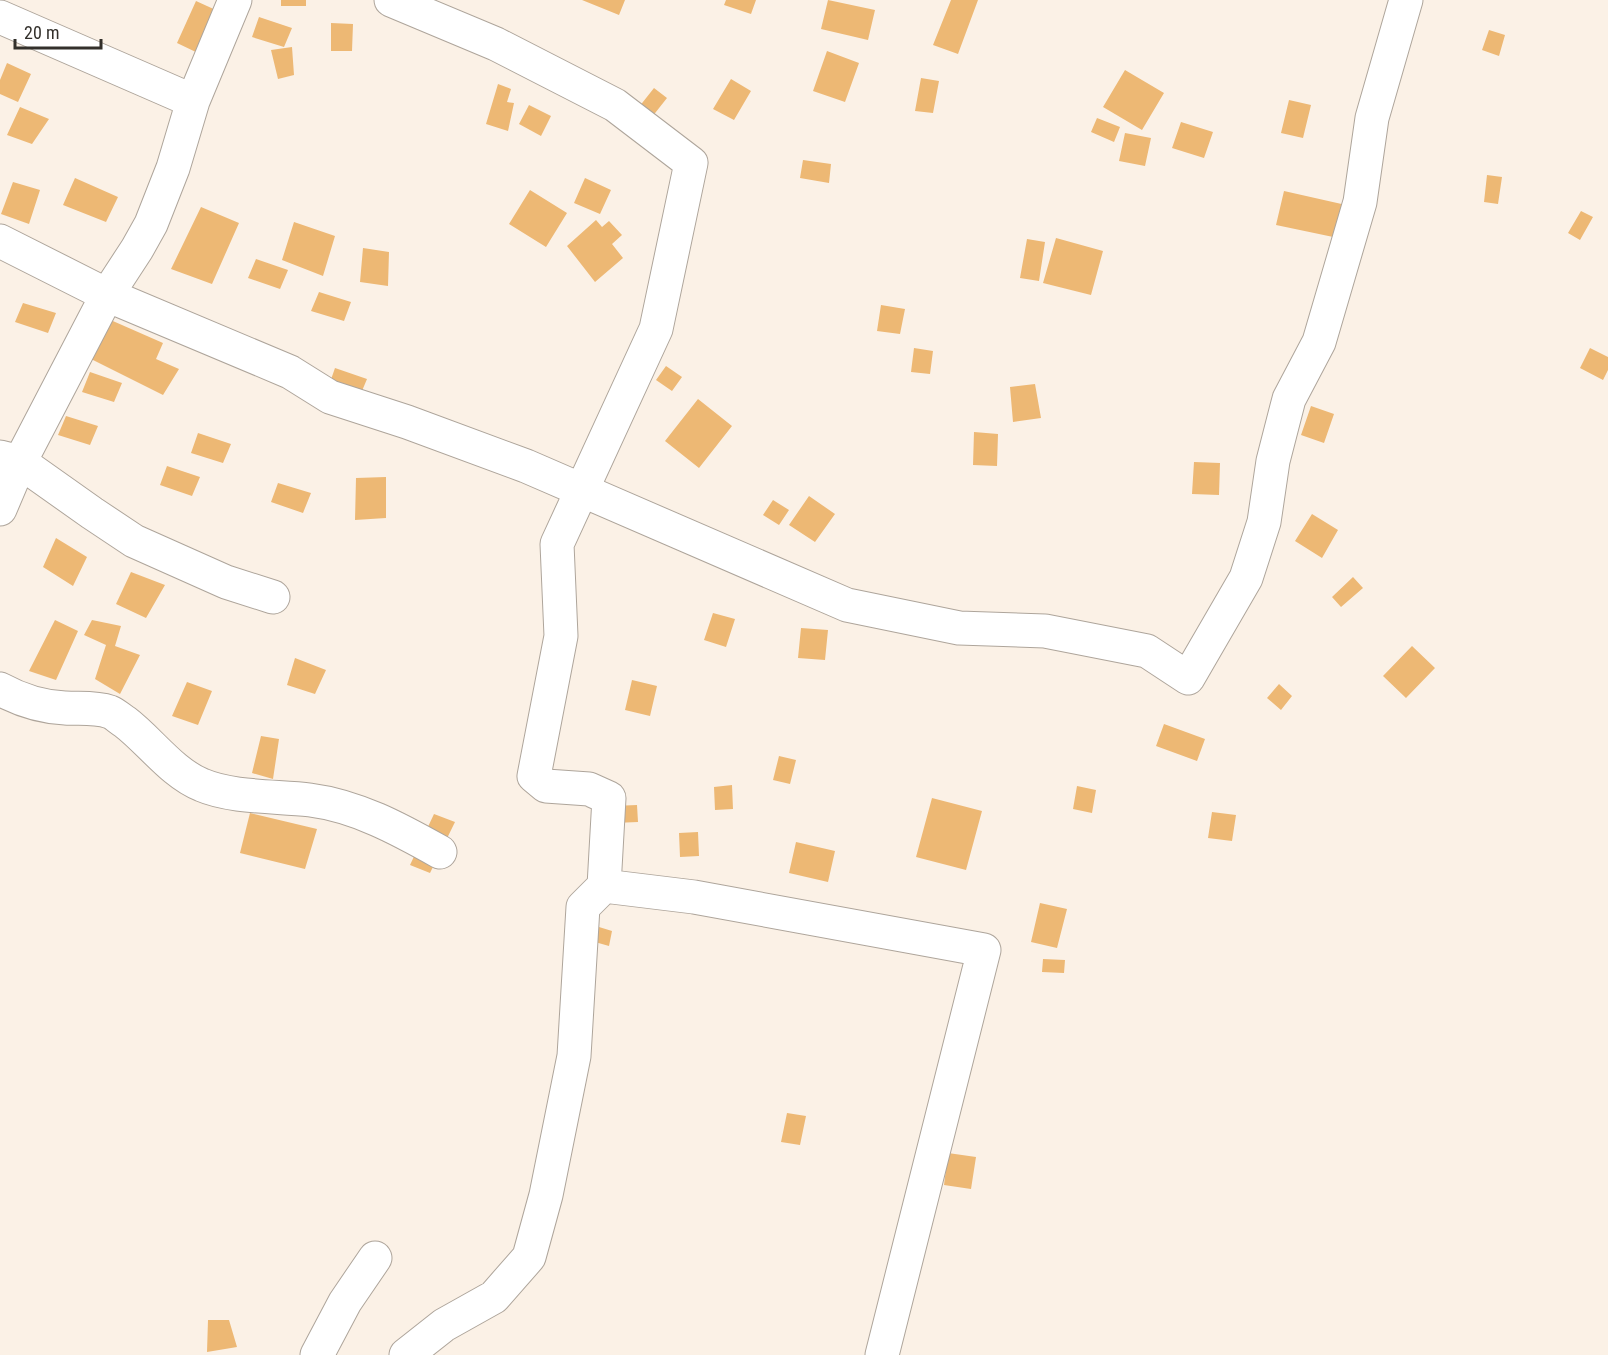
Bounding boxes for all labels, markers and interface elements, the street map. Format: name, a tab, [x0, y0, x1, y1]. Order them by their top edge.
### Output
scale bar	[15, 12, 100, 50]
text: 20 m	[24, 22, 59, 43]

